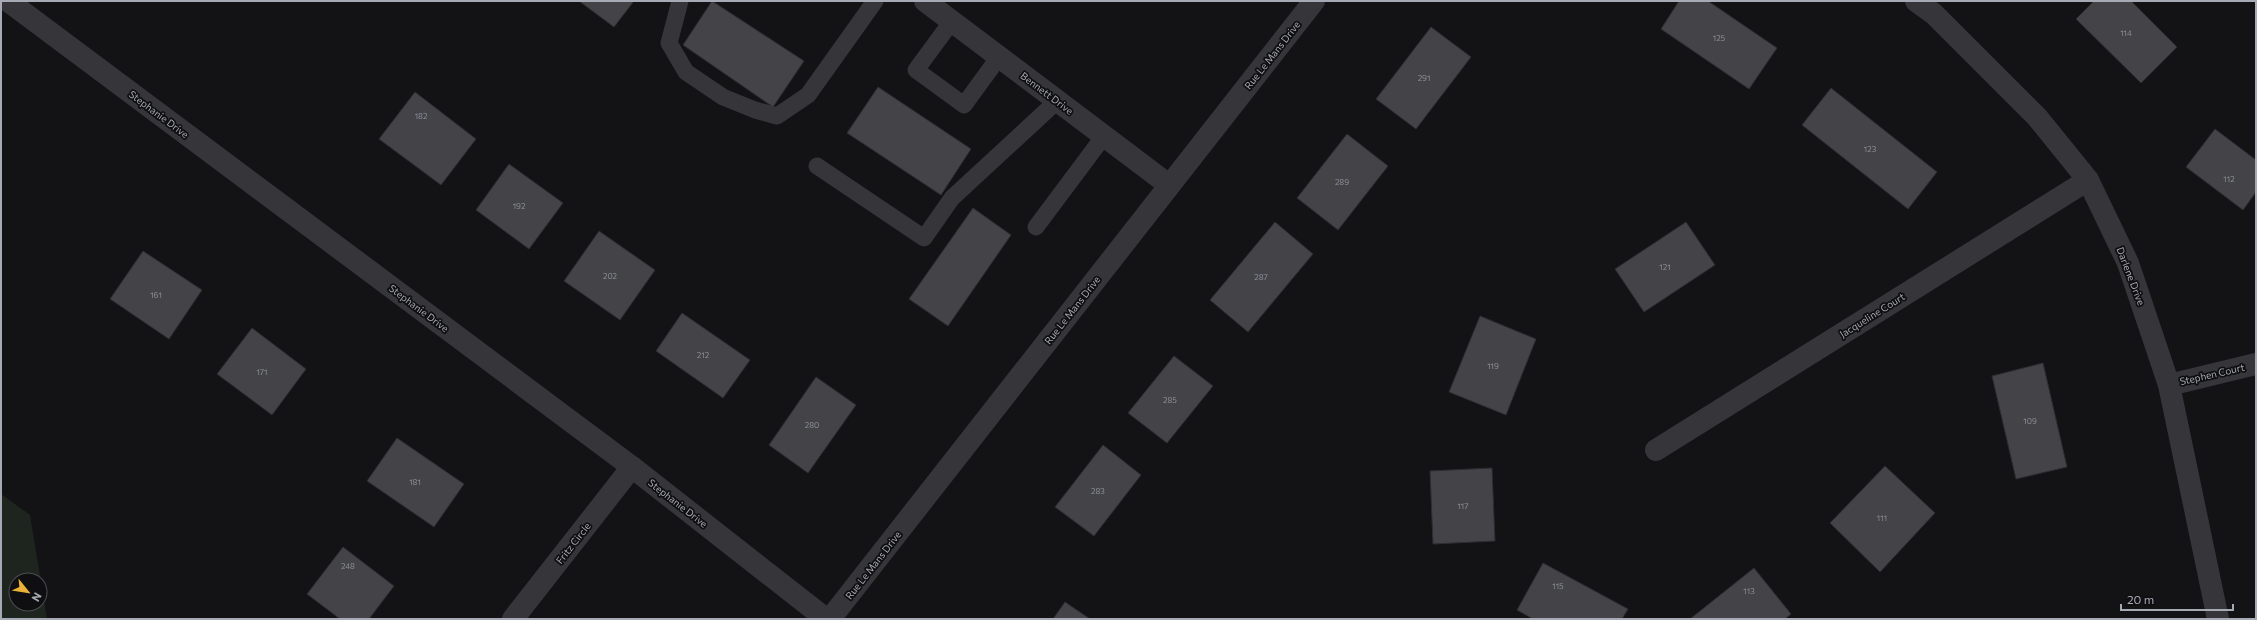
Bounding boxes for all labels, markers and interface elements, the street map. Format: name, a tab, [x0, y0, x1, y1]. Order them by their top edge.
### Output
street label: Rue Le Mans Drive	[1242, 18, 1302, 92]
house number: 114	[2120, 28, 2132, 38]
house number: 125	[1713, 33, 1726, 43]
street label: Bennett Drive	[1018, 69, 1076, 117]
house number: 291	[1418, 73, 1430, 83]
street label: Stephanie Drive	[127, 88, 191, 140]
house number: 182	[415, 111, 428, 121]
house number: 123	[1864, 144, 1877, 154]
house number: 112	[2223, 174, 2235, 184]
house number: 289	[1335, 177, 1349, 187]
house number: 192	[513, 201, 526, 211]
street label: Darlene Drive	[2114, 245, 2148, 307]
house number: 121	[1659, 262, 1671, 272]
house number: 202	[603, 271, 618, 281]
house number: 287	[1254, 272, 1268, 282]
street label: Rue Le Mans Drive	[1042, 273, 1102, 347]
street label: Stephanie Drive	[387, 282, 451, 334]
house number: 161	[150, 290, 162, 300]
street label: Jacqueline Court	[1837, 290, 1907, 340]
house number: 212	[697, 350, 710, 360]
house number: 119	[1487, 361, 1499, 371]
street label: Stephen Court	[2178, 361, 2246, 387]
house number: 171	[256, 367, 268, 377]
house number: 285	[1163, 395, 1177, 405]
house number: 109	[2023, 416, 2037, 426]
house number: 280	[805, 420, 819, 430]
street label: Stephanie Drive	[646, 476, 710, 530]
house number: 181	[409, 477, 421, 487]
house number: 283	[1091, 486, 1105, 496]
house number: 117	[1457, 501, 1469, 511]
house number: 111	[1877, 513, 1887, 523]
street label: Fritz Circle	[553, 520, 593, 566]
street label: Rue Le Mans Drive	[843, 528, 903, 602]
house number: 248	[341, 561, 355, 571]
north arrow	[8, 572, 48, 612]
house number: 115	[1552, 581, 1564, 591]
house number: 113	[1743, 586, 1755, 596]
scale bar	[2121, 586, 2233, 612]
text: N	[29, 590, 45, 604]
text: 20 m	[2127, 592, 2154, 606]

